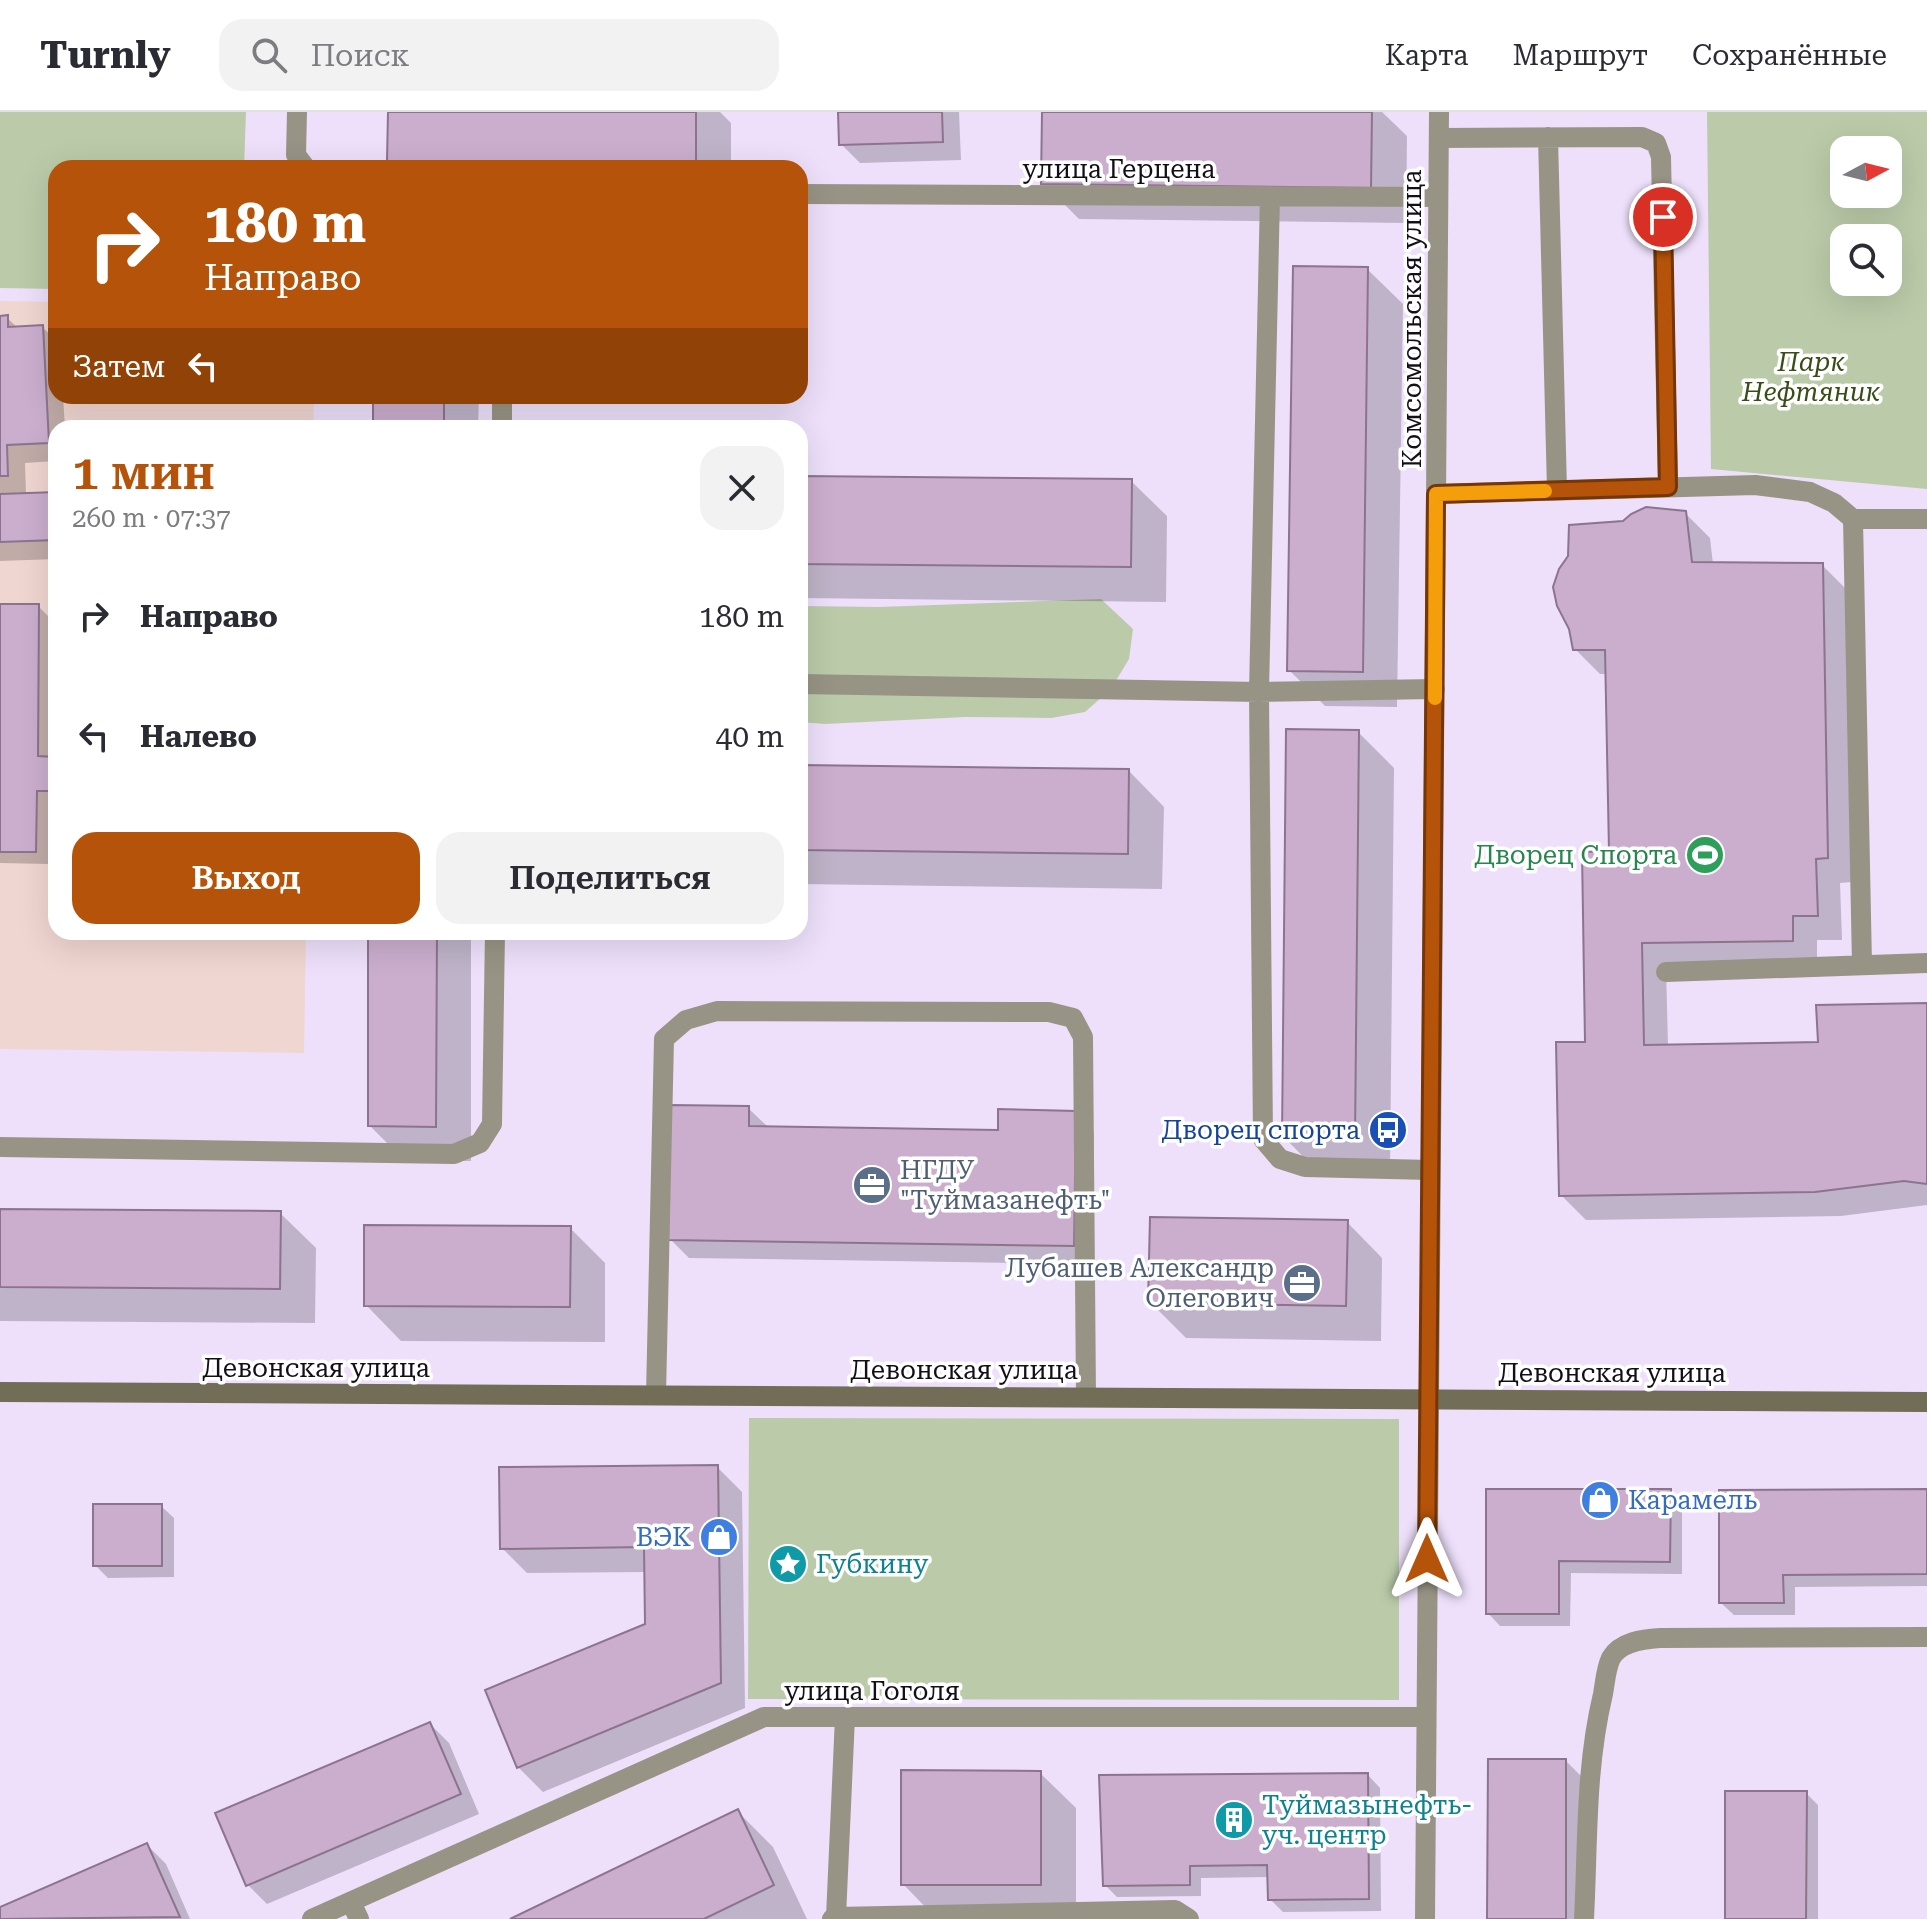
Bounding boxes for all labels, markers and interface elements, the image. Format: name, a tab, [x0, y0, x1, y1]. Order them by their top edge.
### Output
search box	[219, 19, 779, 91]
text: Turnly	[40, 33, 171, 77]
icon: search	[247, 33, 291, 77]
text: Поиск	[311, 38, 409, 73]
text: Карта	[1385, 39, 1469, 72]
text: Маршрут	[1513, 39, 1648, 72]
text: Сохранённые	[1692, 39, 1887, 72]
north arrow	[1830, 136, 1902, 208]
map controls	[1830, 136, 1902, 296]
street label: улица Герцена	[1023, 154, 1215, 184]
street label: Комсомольская улица	[1397, 170, 1427, 468]
pin	[1629, 183, 1697, 251]
text: 180 m	[204, 190, 366, 256]
icon: right	[72, 192, 176, 296]
icon: arrive	[1641, 195, 1685, 239]
button: search	[1830, 224, 1902, 296]
text: Направо	[204, 257, 362, 299]
icon: left	[181, 344, 225, 388]
park label: Парк Нефтяник	[1741, 347, 1881, 407]
text: Затем	[72, 349, 165, 384]
text: 1 мин	[72, 445, 215, 501]
button: close	[700, 446, 784, 530]
text: 260 m · 07:37	[72, 503, 231, 533]
icon: right	[72, 594, 116, 638]
text: Направо	[140, 599, 278, 634]
text: 180 m	[699, 599, 784, 634]
icon: left	[72, 714, 116, 758]
text: Налево	[140, 719, 257, 754]
text: 40 m	[715, 719, 784, 754]
button: Выход	[72, 832, 420, 924]
button: Поделиться	[436, 832, 784, 924]
sports icon: Дворец Спорта	[1684, 834, 1726, 876]
place label: Дворец Спорта	[1474, 840, 1677, 870]
bus stop icon: Дворец спорта	[1367, 1109, 1409, 1151]
place label: Дворец спорта	[1162, 1115, 1360, 1145]
place label: НГДУ "Туймазанефть"	[900, 1155, 1110, 1215]
office icon: НГДУ "Туймазанефть"	[851, 1164, 893, 1206]
place label: Лубашев Александр Олегович	[1005, 1253, 1274, 1313]
office icon: Лубашев Александр Олегович	[1281, 1262, 1323, 1304]
street label: Девонская улица	[202, 1353, 430, 1383]
street label: Девонская улица	[850, 1355, 1078, 1385]
street label: Девонская улица	[1498, 1358, 1726, 1388]
shop icon: Карамель	[1579, 1479, 1621, 1521]
place label: Карамель	[1628, 1485, 1757, 1515]
shop icon: ВЭК	[698, 1516, 740, 1558]
position arrow	[1385, 1517, 1469, 1601]
place label: ВЭК	[636, 1522, 691, 1552]
place icon: Губкину	[767, 1543, 809, 1585]
place label: Губкину	[816, 1549, 929, 1579]
street label: улица Гоголя	[784, 1676, 960, 1706]
place label: Туймазынефть- уч. центр	[1262, 1790, 1473, 1850]
building icon: Туймазынефть- уч. центр	[1213, 1799, 1255, 1841]

